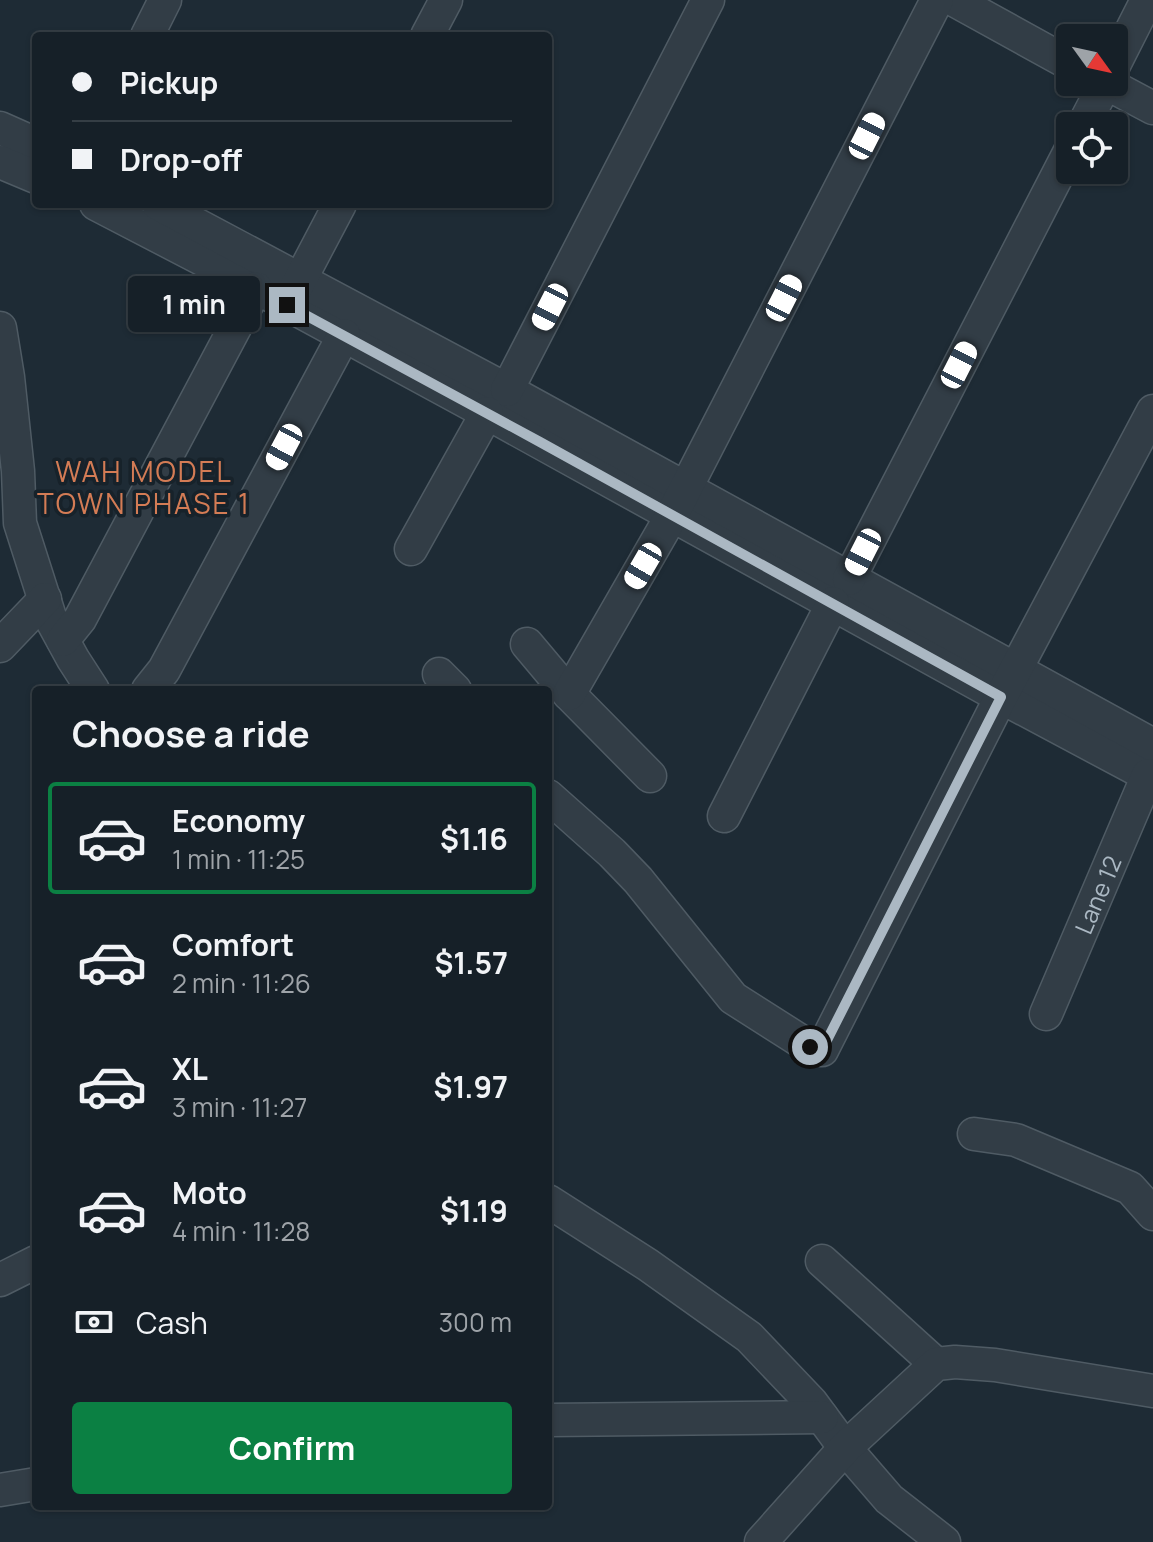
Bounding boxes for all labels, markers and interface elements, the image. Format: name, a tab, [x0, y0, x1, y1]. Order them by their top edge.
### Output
north arrow	[1056, 24, 1128, 96]
map controls	[1056, 24, 1128, 184]
text: Pickup	[120, 62, 218, 103]
car	[845, 109, 889, 163]
button: locate	[1056, 112, 1128, 184]
text: Drop-off	[120, 139, 242, 180]
car	[762, 271, 806, 325]
callout: 1 min	[127, 277, 259, 333]
car	[528, 280, 572, 334]
text: 1 min	[162, 286, 226, 322]
route end	[269, 287, 305, 323]
car	[937, 338, 981, 392]
car	[262, 420, 306, 474]
district label: WAH MODEL TOWN PHASE 1	[37, 452, 251, 522]
car	[841, 525, 885, 579]
car	[621, 539, 665, 593]
text: Choose a ride	[72, 709, 310, 758]
text: Economy	[172, 800, 305, 841]
icon: car	[76, 802, 148, 874]
text: $1.16	[440, 818, 508, 859]
text: 1 min · 11:25	[172, 841, 305, 877]
street label: Lane 12	[1066, 850, 1128, 938]
text: Comfort	[172, 924, 294, 965]
icon: car	[76, 926, 148, 998]
text: $1.57	[435, 942, 508, 983]
text: 2 min · 11:26	[172, 965, 311, 1001]
route start	[792, 1029, 828, 1065]
text: XL	[172, 1048, 208, 1089]
icon: car	[76, 1050, 148, 1122]
text: $1.97	[434, 1066, 508, 1107]
text: 3 min · 11:27	[172, 1089, 307, 1125]
text: Moto	[172, 1172, 247, 1213]
icon: car	[76, 1174, 148, 1246]
text: $1.19	[440, 1190, 508, 1231]
text: 4 min · 11:28	[172, 1213, 310, 1249]
icon: cash	[72, 1300, 116, 1344]
text: Cash	[136, 1302, 208, 1343]
text: 300 m	[439, 1304, 512, 1340]
button: Confirm	[72, 1402, 512, 1494]

